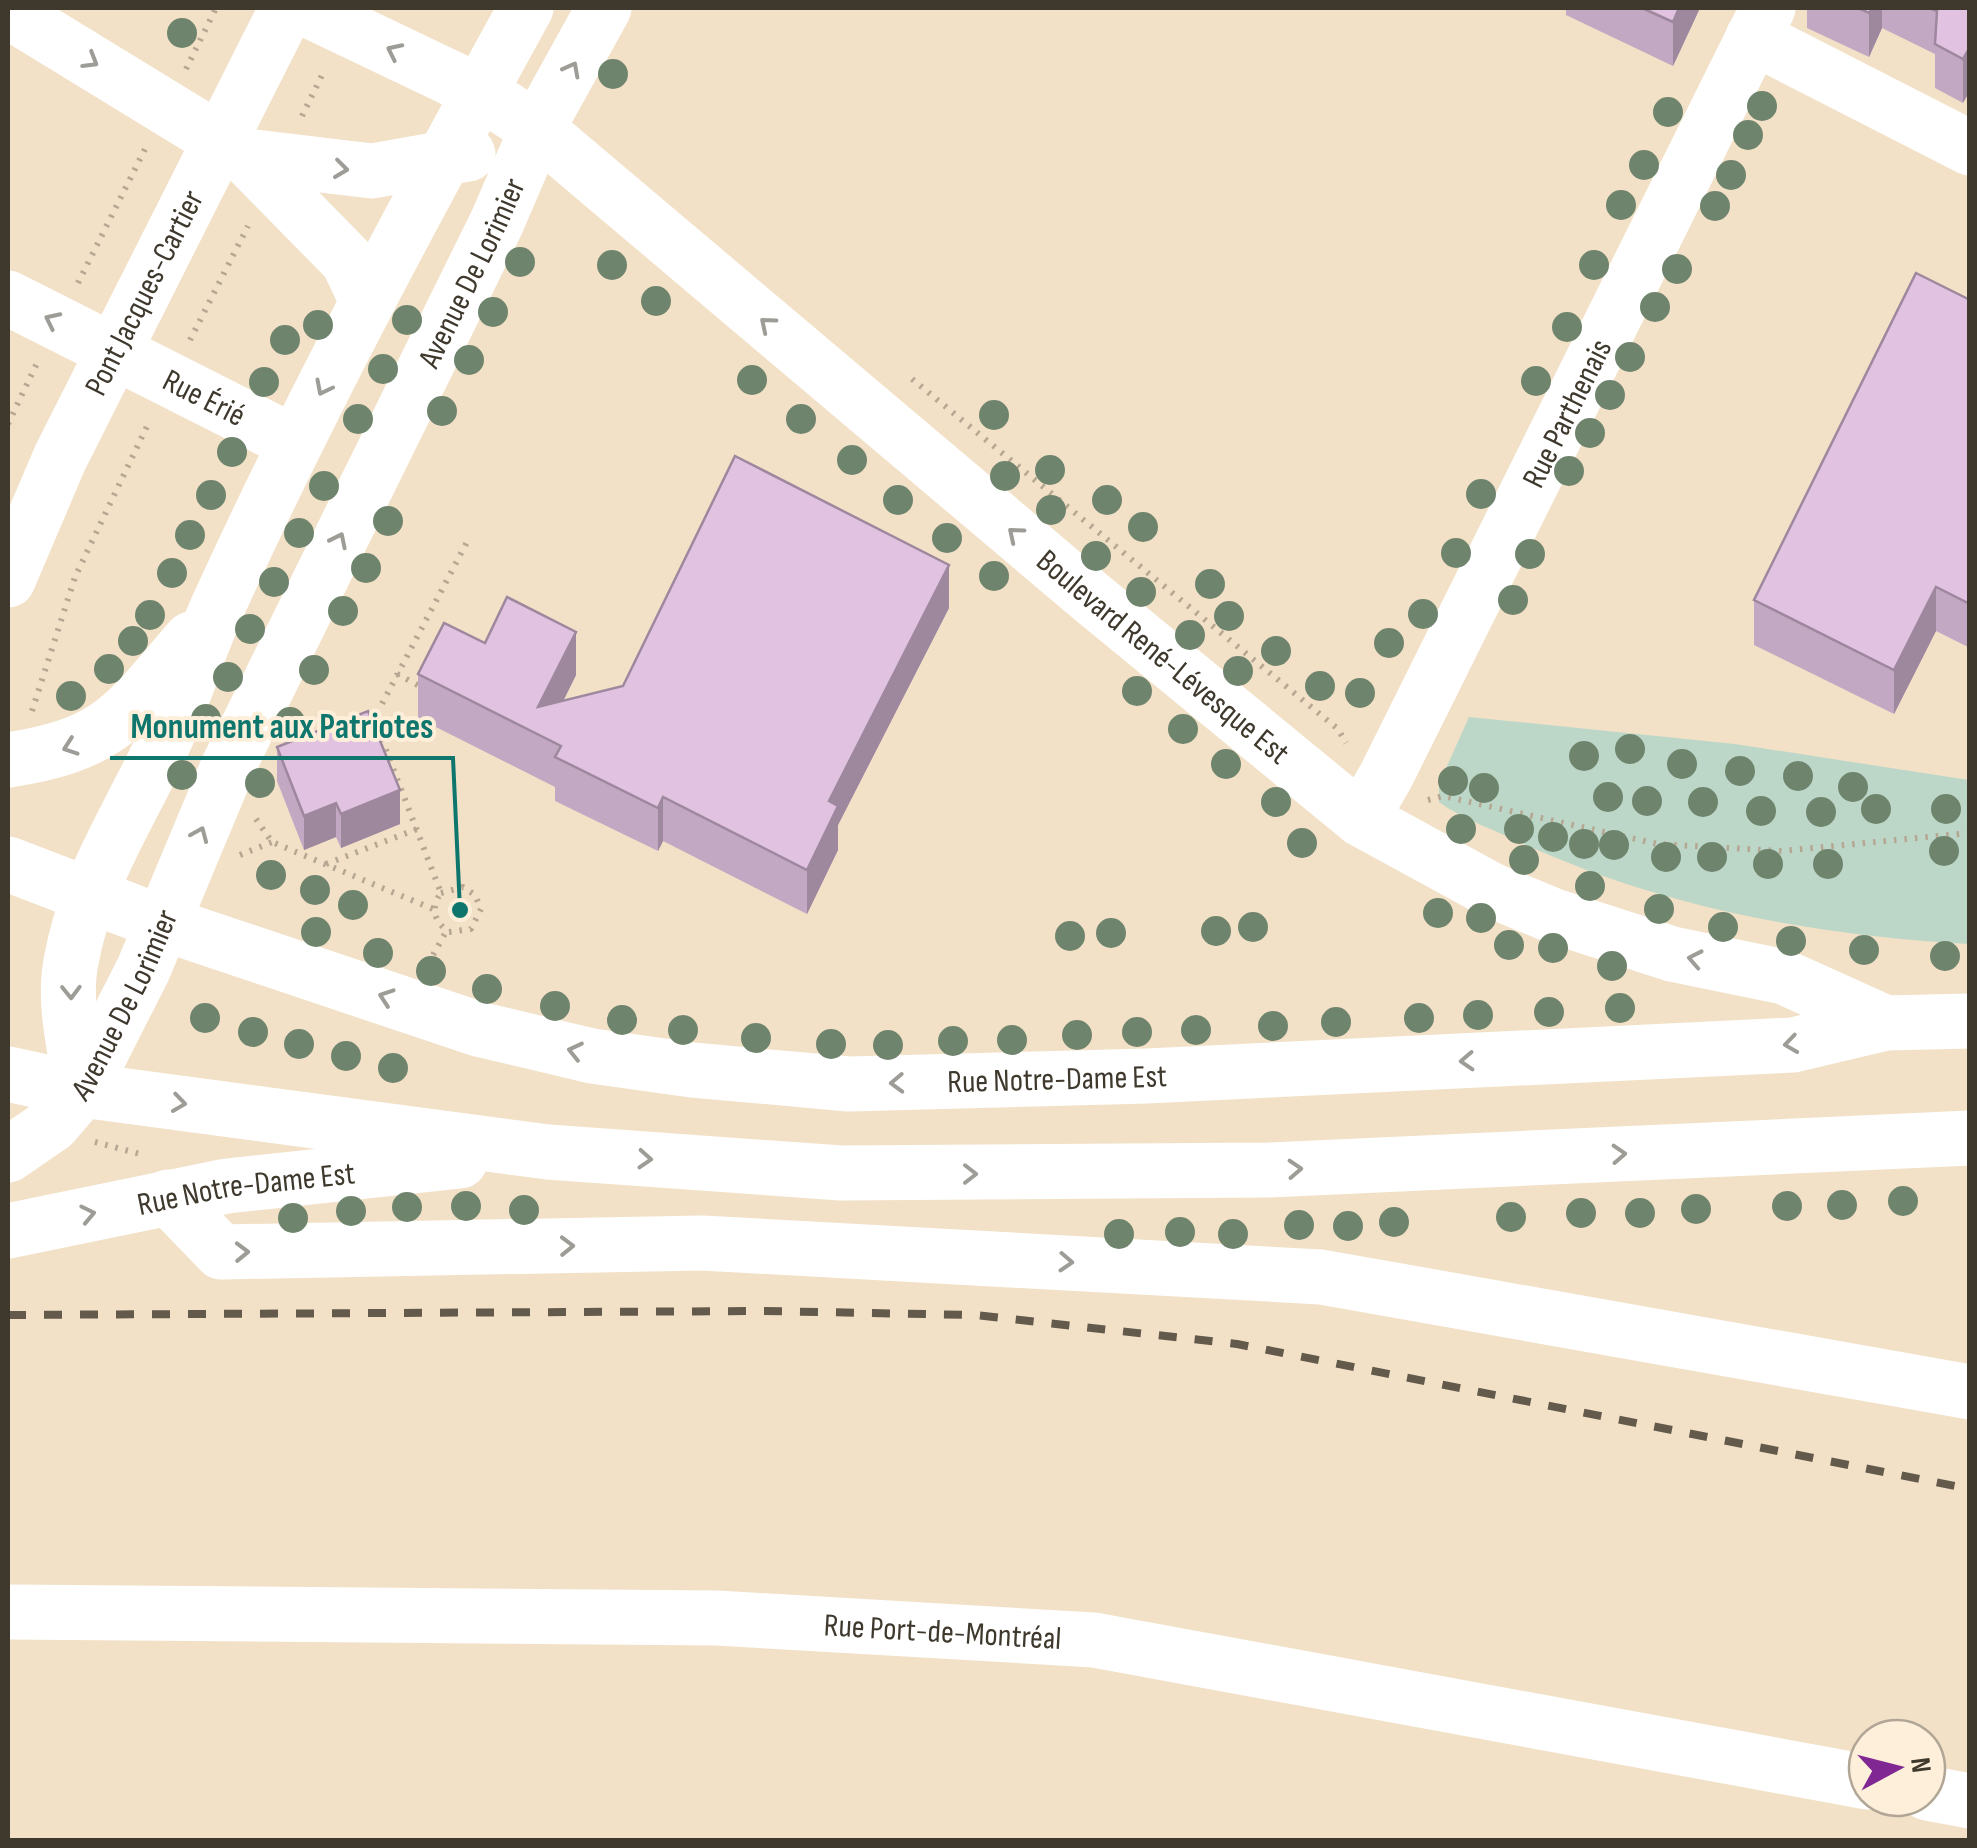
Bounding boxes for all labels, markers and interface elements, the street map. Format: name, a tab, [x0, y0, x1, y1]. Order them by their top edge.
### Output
one-way arrow	[386, 43, 404, 63]
one-way arrow	[80, 49, 98, 68]
one-way arrow	[560, 61, 579, 79]
one-way arrow	[333, 158, 349, 179]
street label: Avenue De Lorimier	[410, 173, 534, 375]
street label: Pont Jacques-Cartier	[77, 184, 213, 402]
one-way arrow	[44, 312, 62, 332]
one-way arrow	[760, 318, 778, 336]
street label: Rue Parthenais	[1515, 333, 1621, 495]
street label: Rue Érié	[156, 361, 251, 436]
one-way arrow	[315, 378, 335, 396]
one-way arrow	[1009, 528, 1027, 546]
one-way arrow	[327, 532, 347, 550]
street label: Boulevard René-Lévesque Est	[1028, 542, 1297, 773]
callout: Monument aux Patriotes	[110, 693, 453, 758]
text: Monument aux Patriotes	[130, 706, 434, 749]
one-way arrow	[63, 735, 80, 756]
one-way arrow	[188, 826, 208, 844]
street label: Avenue De Lorimier	[63, 904, 187, 1110]
one-way arrow	[1687, 949, 1704, 970]
one-way arrow	[60, 984, 81, 1000]
one-way arrow	[378, 989, 395, 1009]
one-way arrow	[1783, 1032, 1800, 1053]
one-way arrow	[567, 1042, 584, 1063]
one-way arrow	[1458, 1050, 1474, 1071]
street label: Rue Notre-Dame Est	[947, 1057, 1168, 1102]
one-way arrow	[889, 1072, 905, 1093]
one-way arrow	[170, 1091, 187, 1112]
one-way arrow	[1612, 1144, 1628, 1165]
one-way arrow	[638, 1148, 654, 1169]
street label: Rue Notre-Dame Est	[134, 1154, 357, 1225]
one-way arrow	[1287, 1159, 1303, 1180]
one-way arrow	[962, 1163, 978, 1184]
one-way arrow	[79, 1205, 96, 1226]
one-way arrow	[559, 1235, 575, 1256]
one-way arrow	[234, 1241, 250, 1263]
one-way arrow	[1059, 1251, 1075, 1272]
street label: Rue Port-de-Montréal	[823, 1606, 1062, 1659]
north arrow	[1847, 1718, 1947, 1818]
text: N	[1903, 1756, 1938, 1775]

